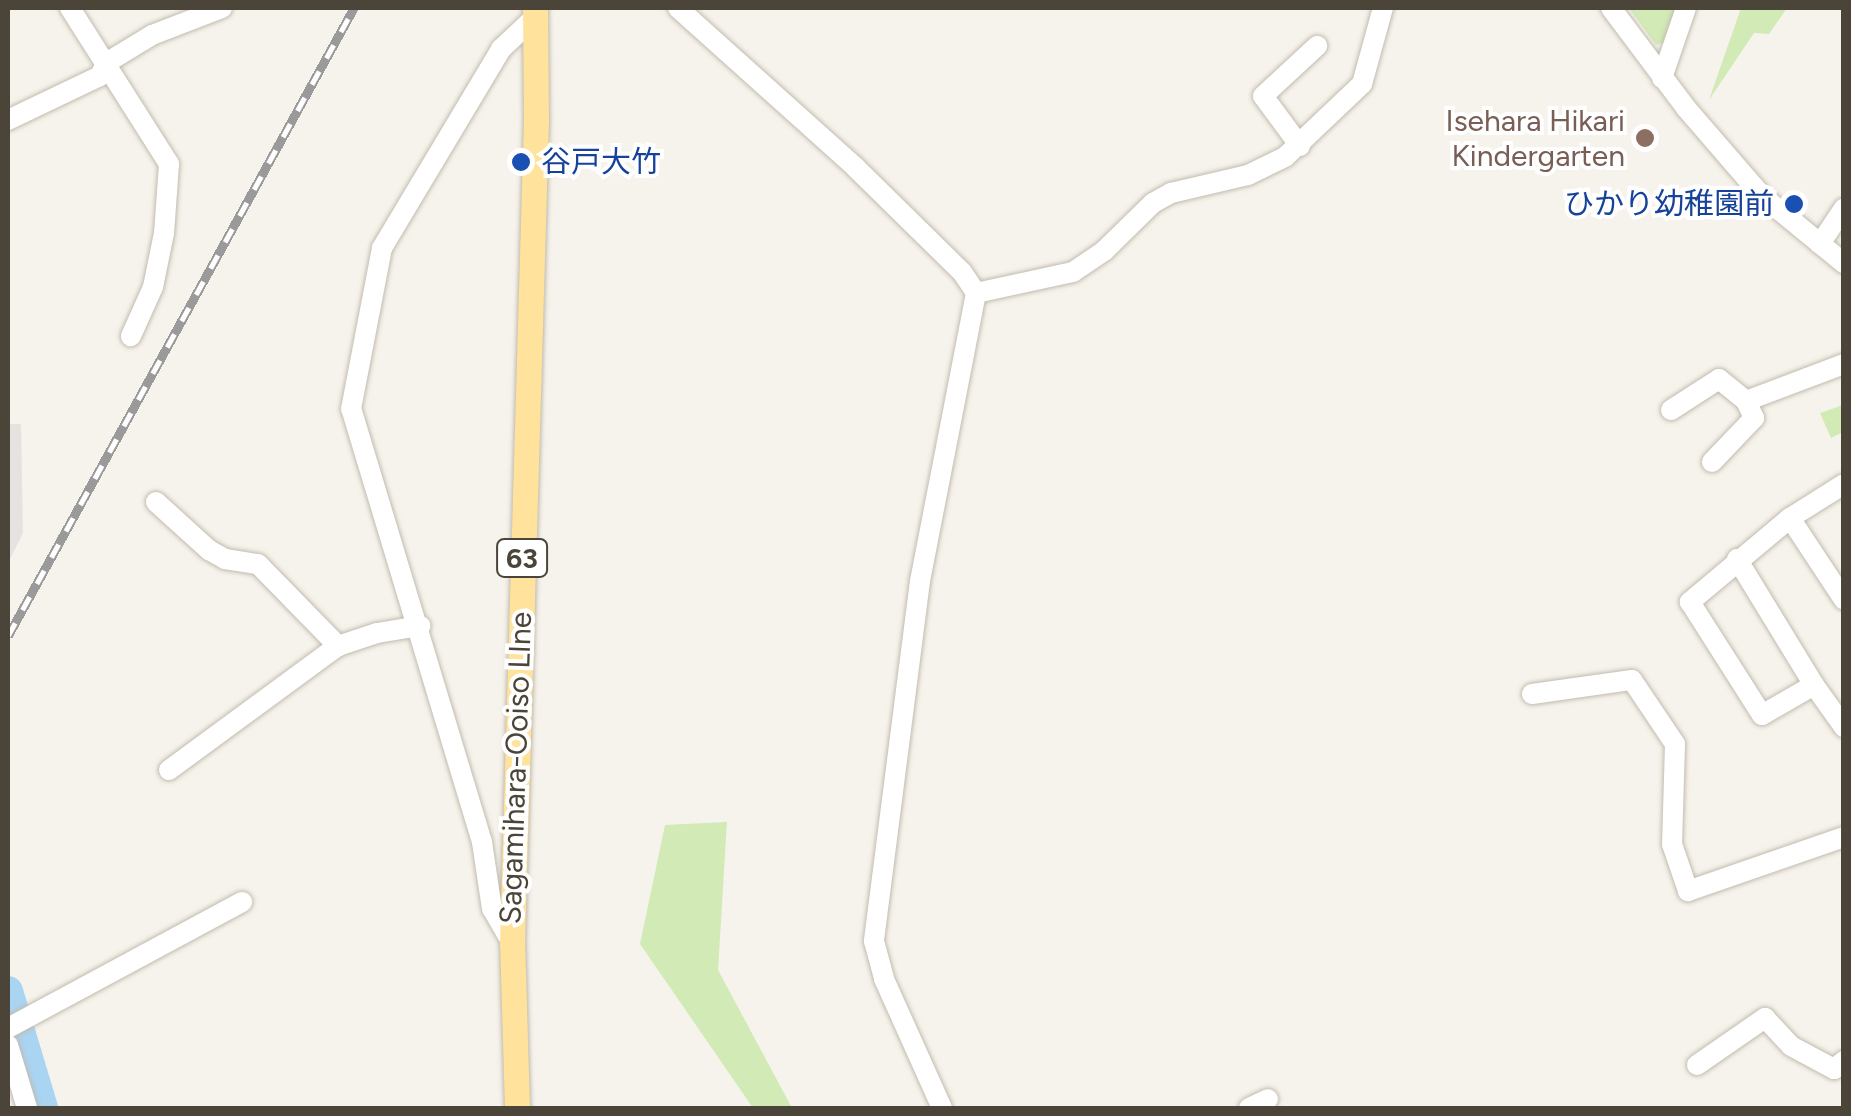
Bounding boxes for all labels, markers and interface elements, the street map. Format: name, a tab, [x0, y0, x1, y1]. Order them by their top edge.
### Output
place label: Isehara Hikari Kindergarten	[1446, 103, 1625, 174]
marker: Isehara Hikari Kindergarten	[1634, 127, 1656, 149]
place label: 谷戸大竹	[541, 144, 661, 180]
marker: 谷戸大竹	[510, 151, 532, 173]
place label: ひかり幼稚園前	[1564, 186, 1774, 222]
marker: ひかり幼稚園前	[1783, 193, 1805, 215]
road number: 63	[494, 535, 550, 581]
street label: Sagamihara-Ooiso LIne	[493, 611, 539, 925]

